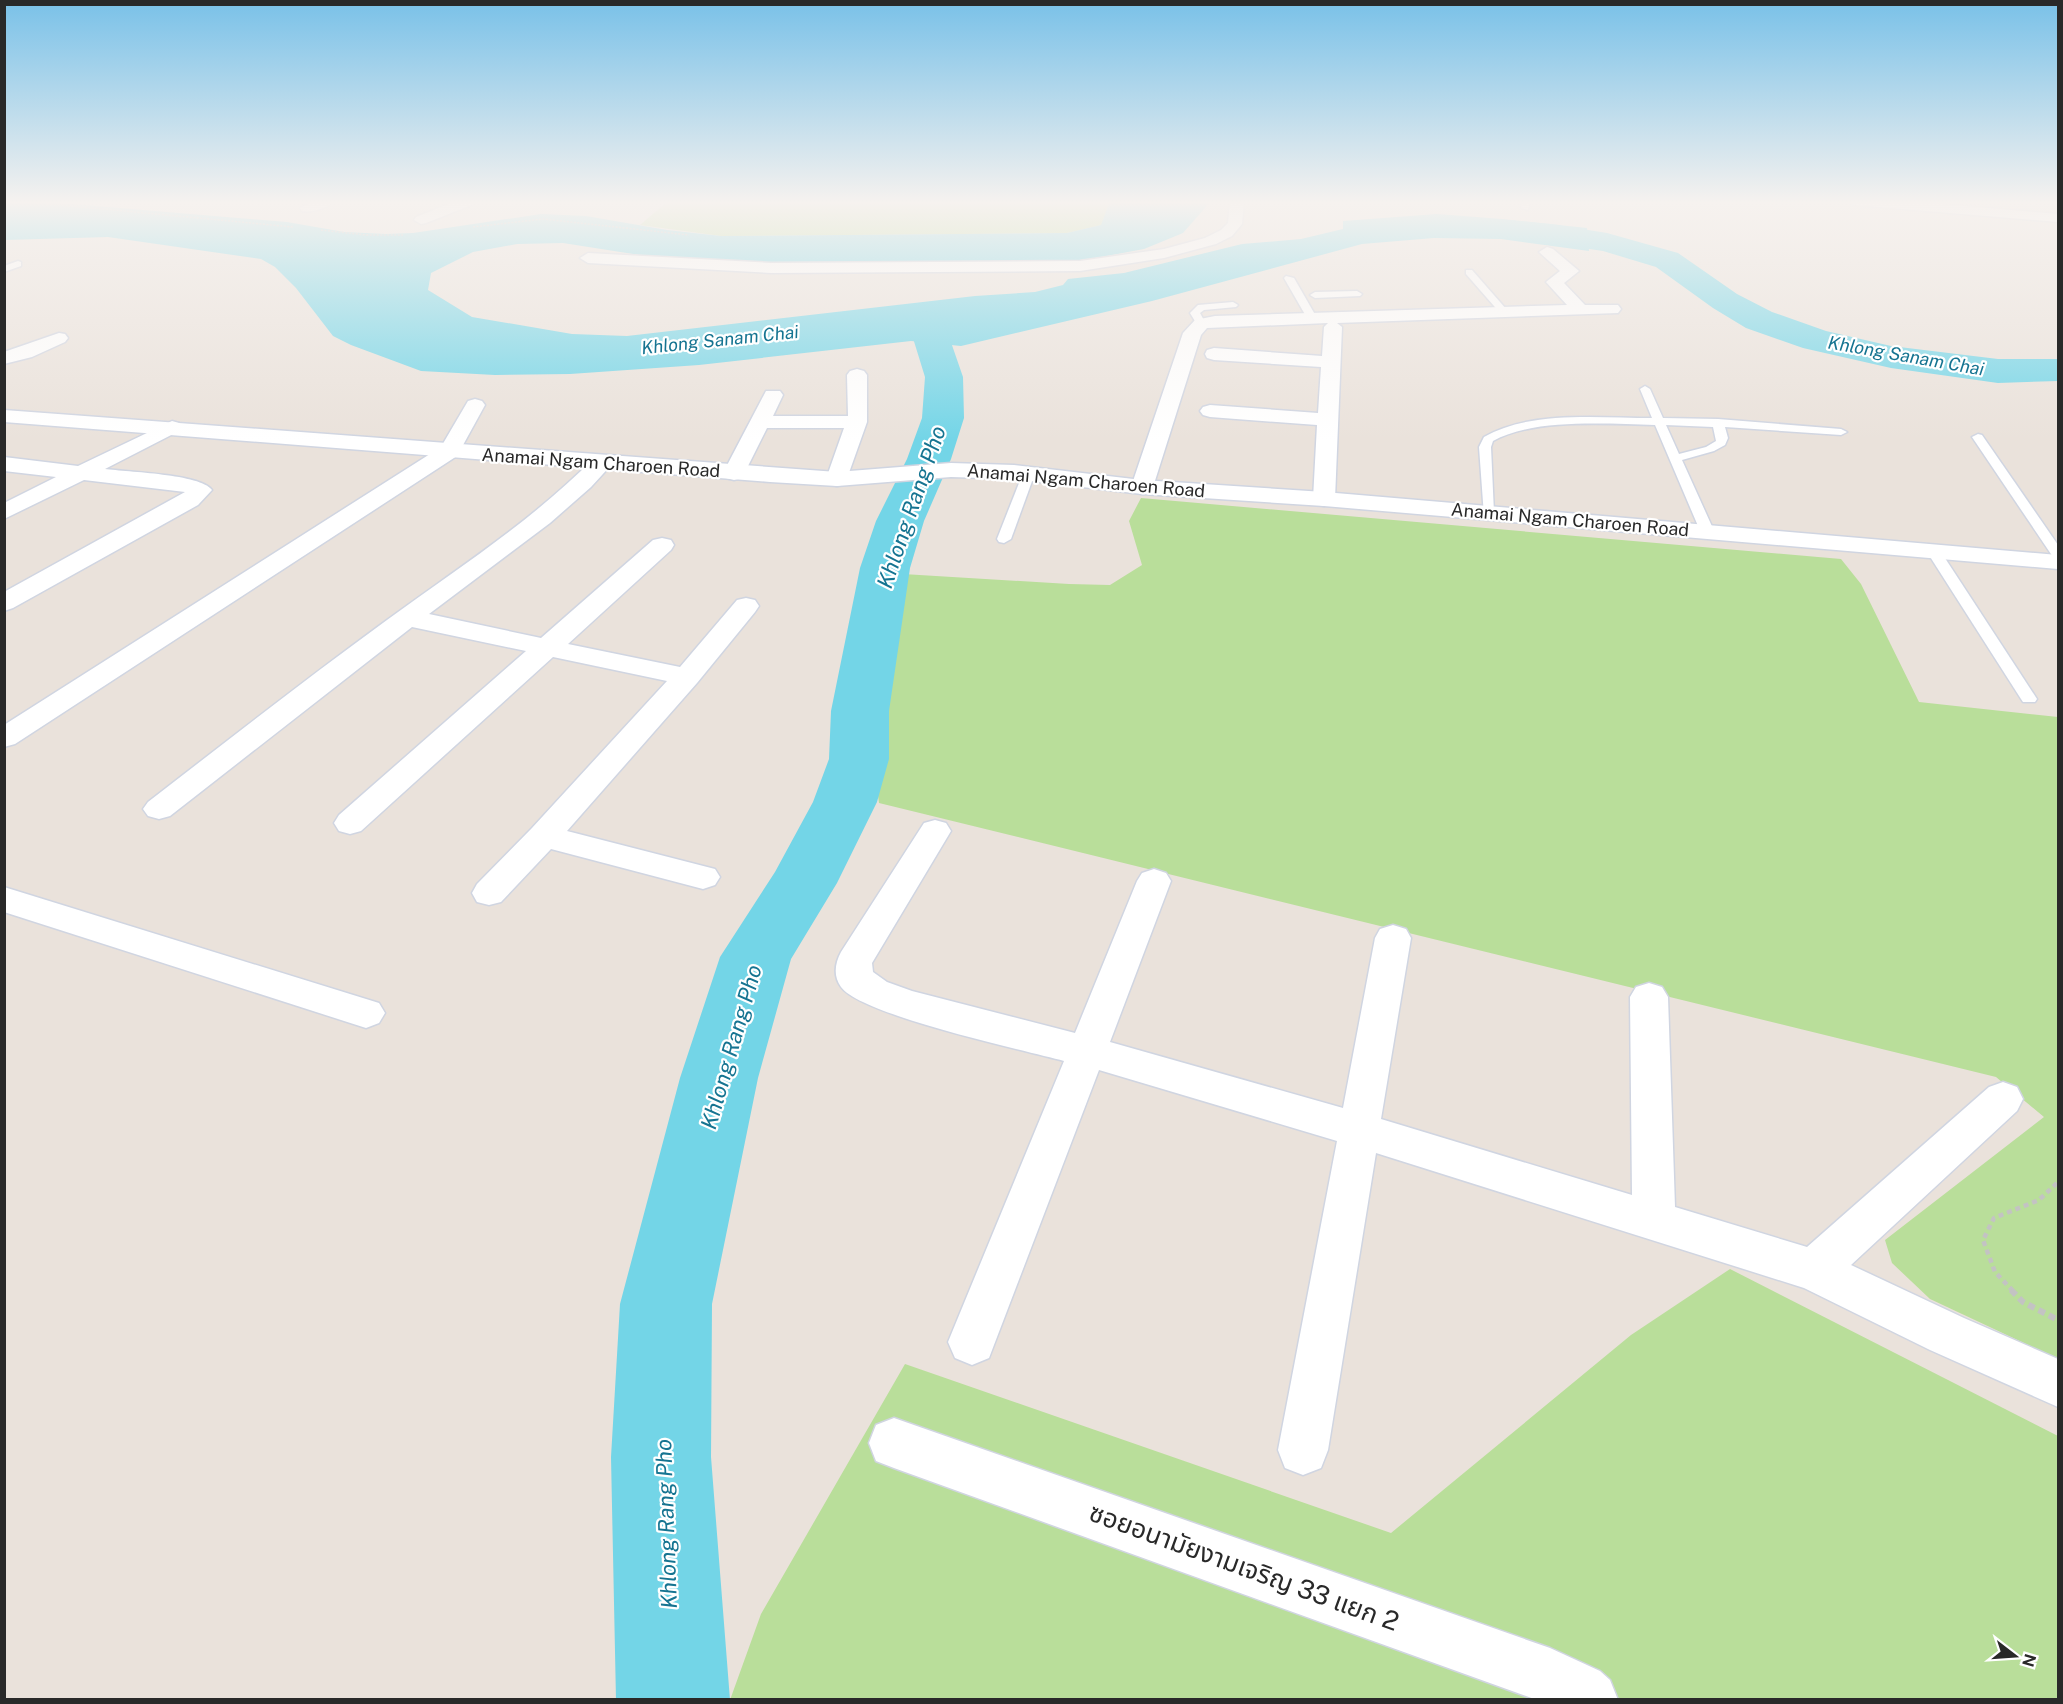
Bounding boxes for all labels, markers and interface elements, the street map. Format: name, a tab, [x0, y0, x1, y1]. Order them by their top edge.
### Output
water label: Khlong Sanam Chai	[640, 321, 800, 358]
water label: Khlong Sanam Chai	[1826, 331, 1986, 380]
water label: Khlong Rang Pho	[871, 422, 951, 592]
street label: Anamai Ngam Charoen Road	[481, 444, 721, 481]
street label: Anamai Ngam Charoen Road	[966, 460, 1206, 501]
street label: Anamai Ngam Charoen Road	[1450, 499, 1690, 540]
water label: Khlong Rang Pho	[695, 962, 767, 1132]
water label: Khlong Rang Pho	[650, 1439, 682, 1609]
street label: ซอยอนามัยงามเจริญ 33 แยก 2	[1085, 1496, 1403, 1637]
north arrow	[1985, 1626, 2045, 1686]
text: N	[2018, 1651, 2040, 1669]

